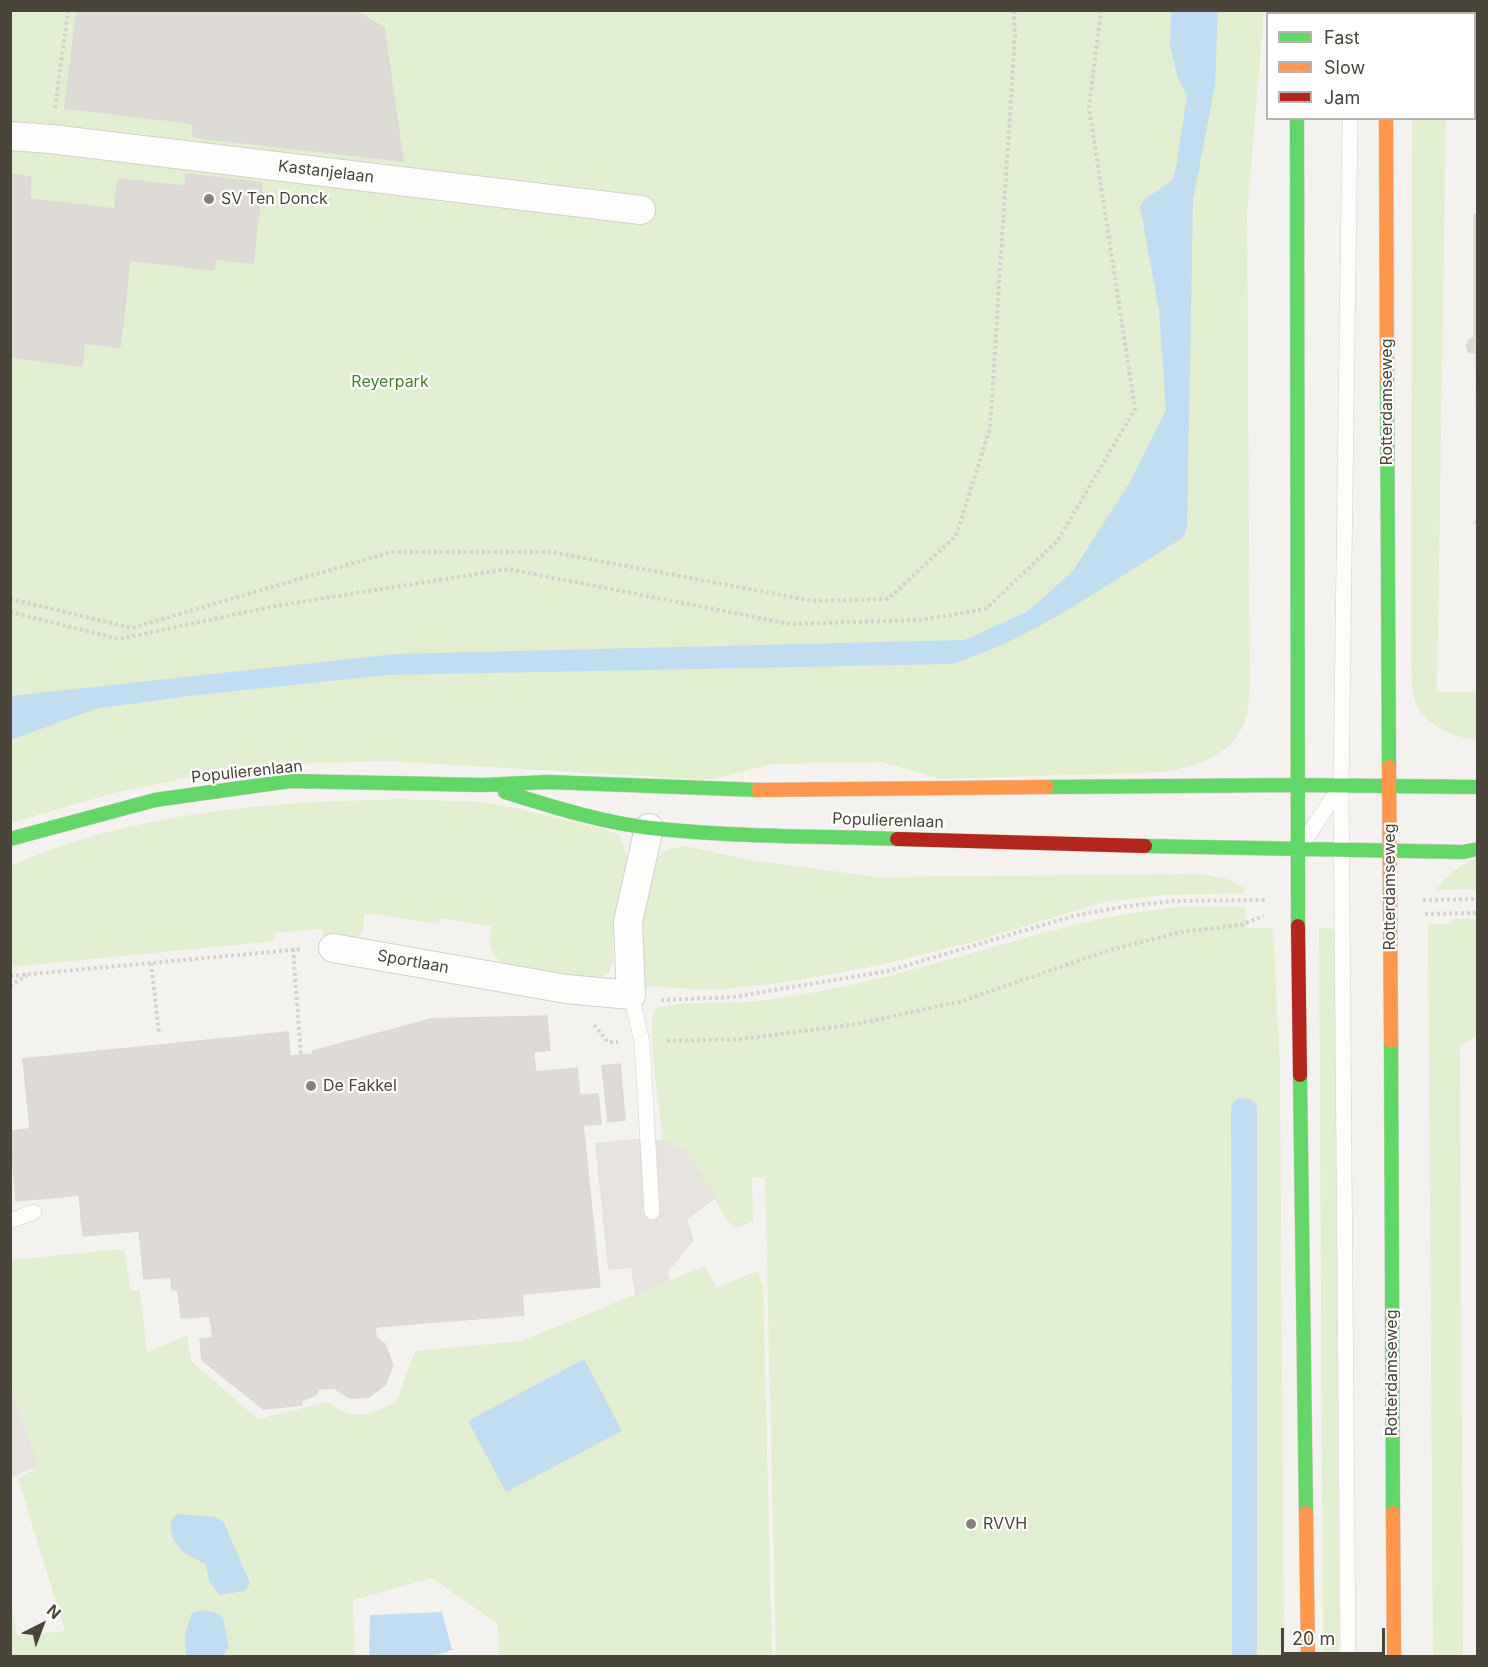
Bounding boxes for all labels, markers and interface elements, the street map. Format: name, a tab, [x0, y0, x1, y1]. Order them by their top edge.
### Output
legend	[1266, 12, 1476, 120]
text: Fast	[1324, 27, 1360, 48]
text: Slow	[1324, 57, 1365, 78]
text: Jam	[1324, 87, 1360, 108]
street label: Kastanjelaan	[277, 157, 375, 187]
place label: SV Ten Donck	[221, 189, 328, 209]
marker: SV Ten Donck	[202, 192, 216, 206]
street label: Rotterdamseweg	[1377, 339, 1397, 465]
park label: Reyerpark	[351, 372, 429, 392]
street label: Populierenlaan	[190, 757, 304, 787]
street label: Populierenlaan	[832, 809, 944, 833]
street label: Rotterdamseweg	[1380, 824, 1400, 950]
street label: Sportlaan	[376, 946, 450, 978]
place label: De Fakkel	[323, 1076, 397, 1096]
marker: De Fakkel	[304, 1079, 318, 1093]
street label: Rotterdamseweg	[1382, 1310, 1402, 1436]
place label: RVVH	[983, 1514, 1027, 1534]
marker: RVVH	[964, 1517, 978, 1531]
north arrow	[12, 1595, 72, 1655]
text: N	[43, 1600, 65, 1623]
scale bar	[1284, 1616, 1388, 1654]
text: 20 m	[1292, 1628, 1335, 1649]

